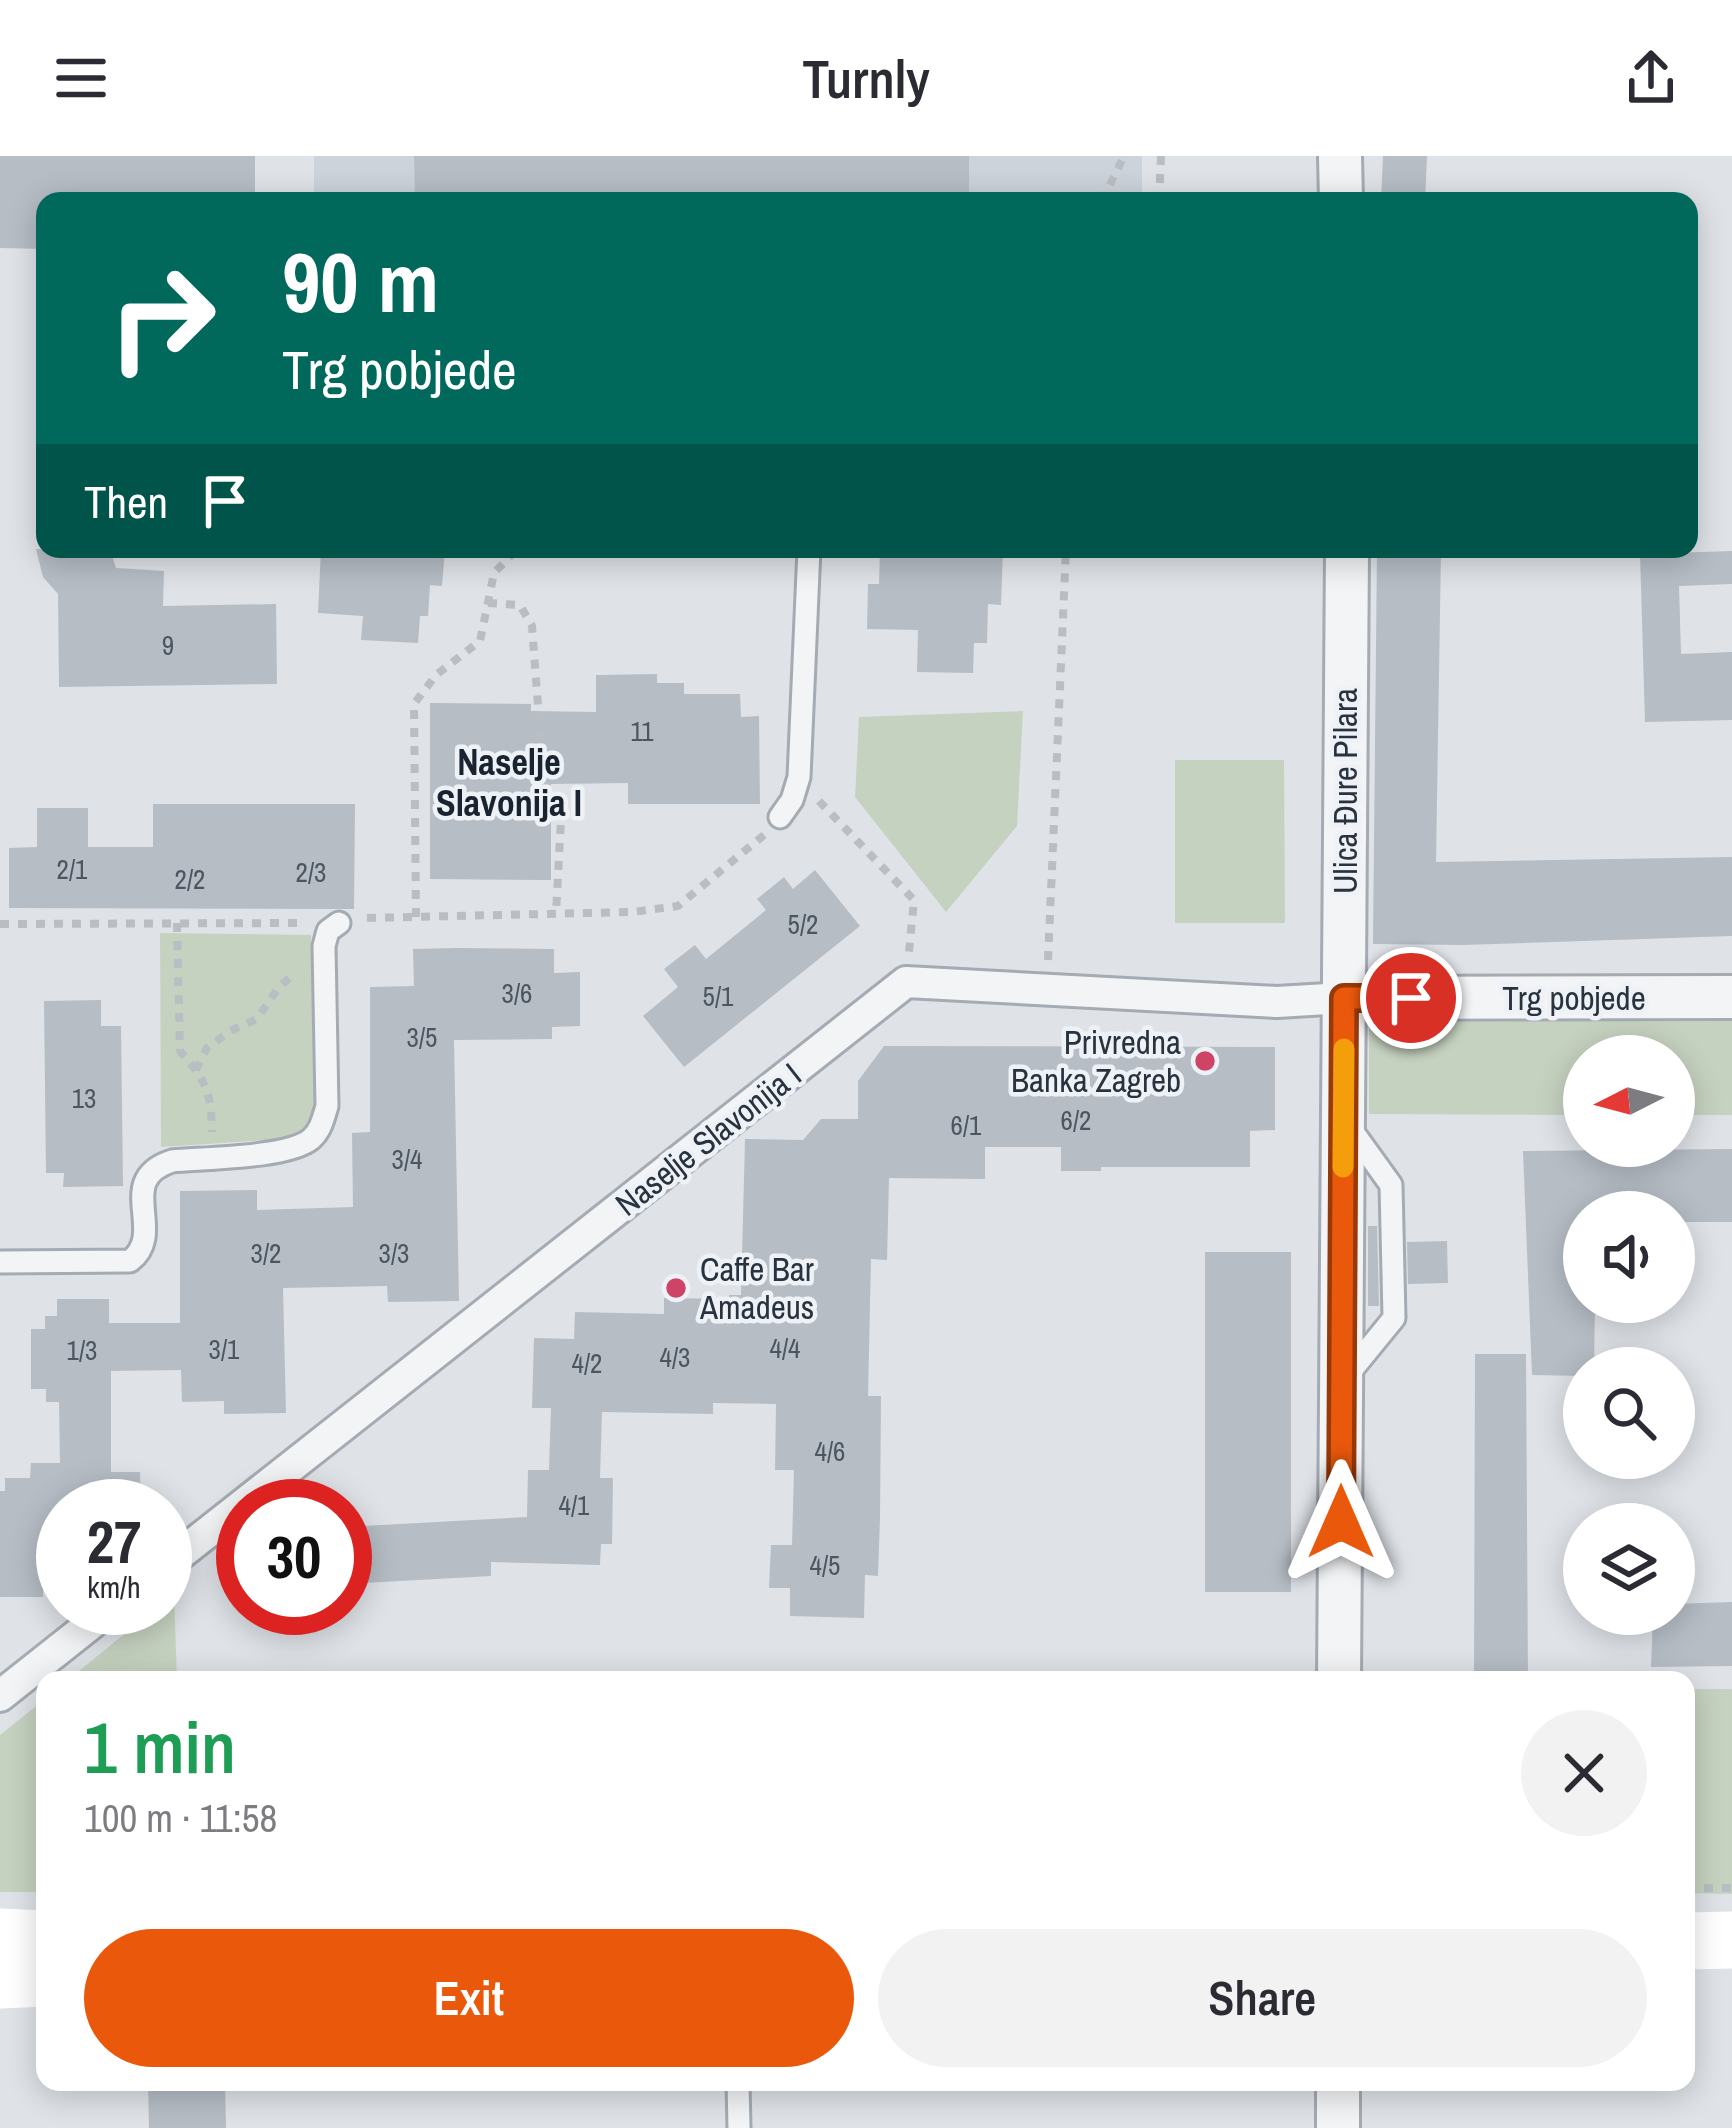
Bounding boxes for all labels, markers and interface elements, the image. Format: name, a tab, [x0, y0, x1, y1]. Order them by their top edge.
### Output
text: Turnly	[802, 42, 930, 115]
icon: menu	[48, 45, 114, 111]
icon: share	[1618, 45, 1684, 111]
text: 90 m	[282, 225, 439, 338]
icon: right	[84, 240, 240, 396]
text: Trg pobjede	[282, 333, 517, 406]
icon: arrive	[192, 468, 258, 534]
text: Then	[84, 471, 168, 532]
house number: 9	[162, 627, 174, 663]
street label: Ulica Đure Pilara	[1323, 688, 1367, 894]
house number: 11	[630, 713, 654, 749]
district label: Naselje Slavonija I	[436, 738, 582, 827]
house number: 2/1	[57, 851, 88, 887]
house number: 2/3	[296, 854, 326, 890]
house number: 2/2	[175, 861, 205, 897]
house number: 5/2	[788, 906, 818, 942]
pin	[1360, 947, 1462, 1049]
icon: arrive	[1378, 965, 1444, 1031]
house number: 3/6	[502, 975, 532, 1011]
street label: Trg pobjede	[1502, 976, 1646, 1020]
house number: 5/1	[703, 978, 734, 1014]
house number: 3/5	[407, 1019, 437, 1055]
place label: Privredna Banka Zagreb	[1011, 1020, 1181, 1102]
north arrow	[1563, 1035, 1695, 1167]
map controls	[1563, 1035, 1695, 1635]
marker: Privredna Banka Zagreb	[1192, 1048, 1218, 1074]
street label: Naselje Slavonija I	[606, 1053, 810, 1225]
house number: 13	[72, 1080, 96, 1116]
house number: 6/2	[1061, 1102, 1091, 1138]
house number: 6/1	[951, 1107, 982, 1143]
house number: 3/4	[392, 1141, 422, 1177]
button: sound	[1563, 1191, 1695, 1323]
house number: 3/2	[251, 1235, 281, 1271]
house number: 3/3	[379, 1235, 409, 1271]
place label: Caffe Bar Amadeus	[699, 1247, 814, 1329]
marker: Caffe Bar Amadeus	[663, 1275, 689, 1301]
house number: 4/4	[770, 1330, 800, 1366]
house number: 3/1	[209, 1331, 240, 1367]
house number: 1/3	[67, 1332, 97, 1368]
house number: 4/3	[660, 1339, 690, 1375]
house number: 4/2	[572, 1345, 602, 1381]
button: search	[1563, 1347, 1695, 1479]
house number: 4/6	[815, 1433, 845, 1469]
position arrow	[1278, 1459, 1404, 1585]
speed limit sign: 30	[216, 1479, 372, 1635]
house number: 4/1	[559, 1487, 590, 1523]
text: 27	[87, 1501, 141, 1582]
button: layers	[1563, 1503, 1695, 1635]
house number: 4/5	[810, 1547, 840, 1583]
text: km/h	[87, 1567, 141, 1607]
text: 1 min	[84, 1698, 236, 1795]
button: close	[1521, 1710, 1647, 1836]
text: 100 m · 11:58	[84, 1792, 277, 1844]
button: Exit	[84, 1929, 854, 2067]
button: Share	[878, 1929, 1647, 2067]

